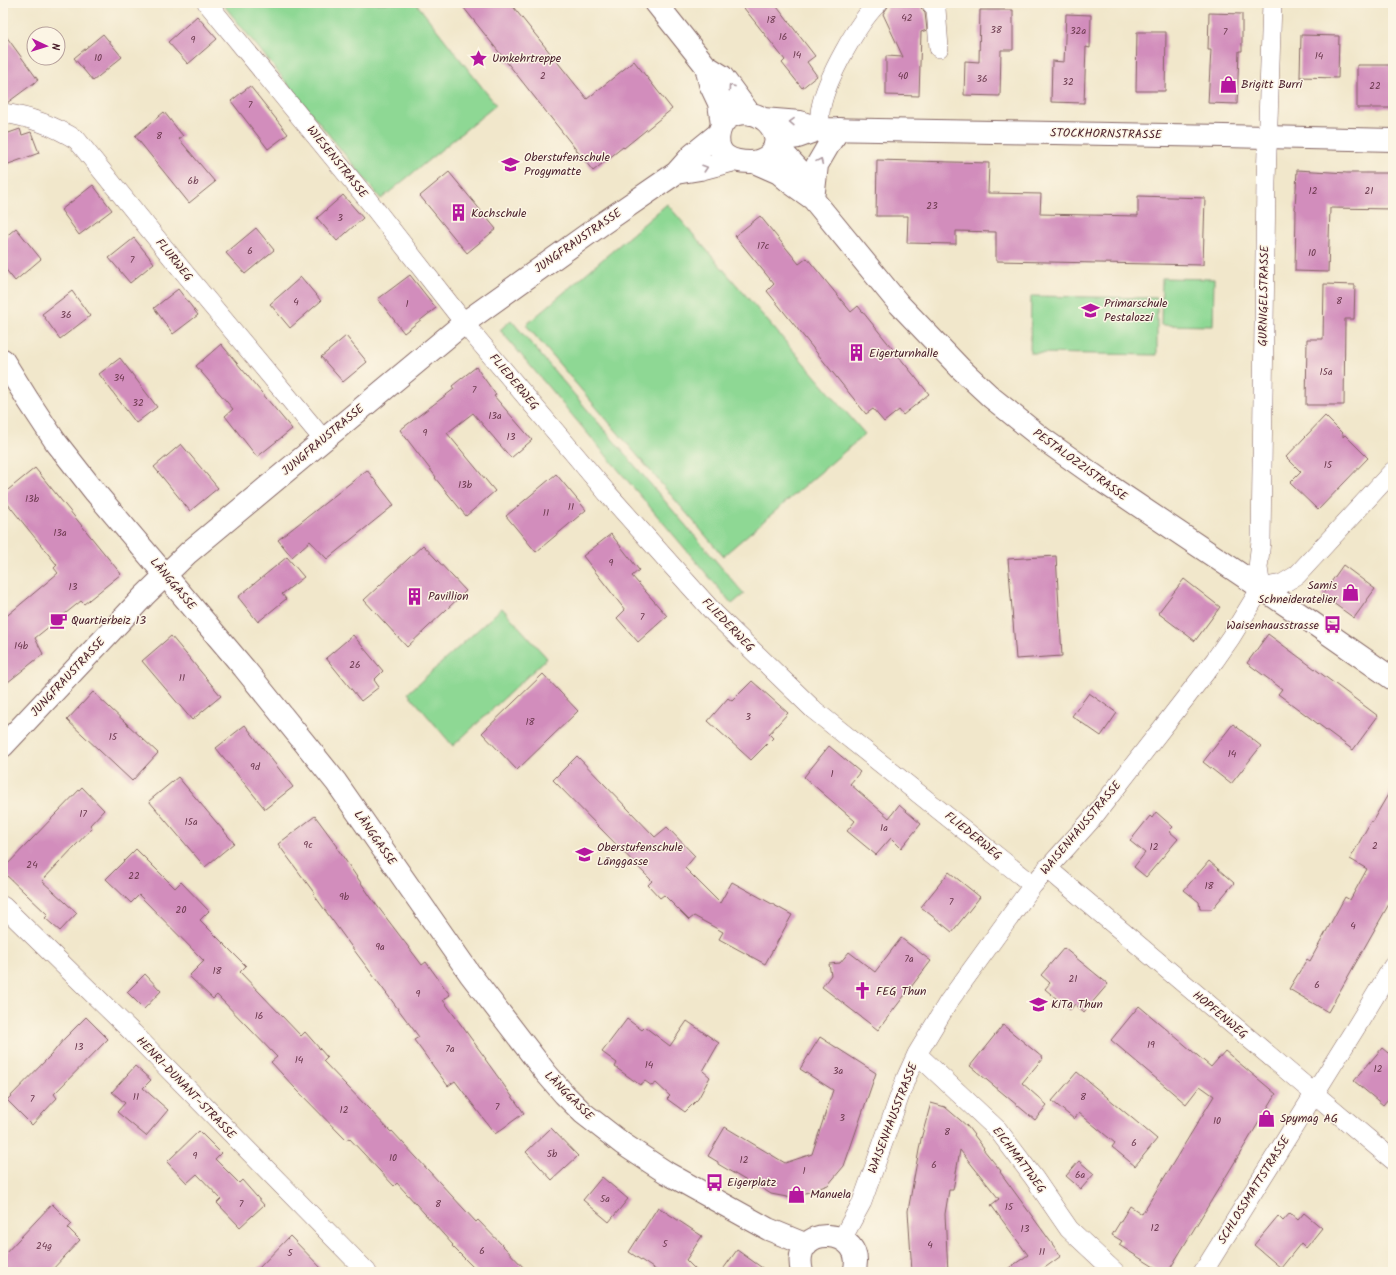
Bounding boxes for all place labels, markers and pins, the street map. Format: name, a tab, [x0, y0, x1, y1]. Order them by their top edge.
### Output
place icon: Umkehrtreppe	[469, 48, 489, 68]
place label: Umkehrtreppe	[492, 49, 562, 68]
shop icon: Brigitt Burri	[1218, 74, 1238, 94]
place label: Brigitt Burri	[1241, 75, 1303, 94]
place label: Oberstufenschule Progymatte	[524, 148, 610, 181]
school or university icon: Oberstufenschule Progymatte	[501, 154, 521, 174]
building icon: Kochschule	[448, 203, 468, 223]
place label: Kochschule	[471, 204, 527, 223]
place label: Primarschule Pestalozzi	[1104, 294, 1168, 327]
school or university icon: Primarschule Pestalozzi	[1081, 300, 1101, 320]
building icon: Eigerturnhalle	[846, 343, 866, 363]
place label: Eigerturnhalle	[869, 344, 939, 363]
place label: Samis Schneideratelier	[1258, 576, 1338, 609]
shop icon: Samis Schneideratelier	[1340, 582, 1360, 602]
building icon: Pavillion	[405, 586, 425, 606]
place label: Pavillion	[428, 587, 469, 606]
cafe icon: Quartierbeiz 13	[48, 610, 68, 630]
place label: Quartierbeiz 13	[71, 611, 146, 630]
bus stop icon: Waisenhausstrasse	[1322, 615, 1342, 635]
place label: Waisenhausstrasse	[1226, 616, 1320, 635]
place label: Oberstufenschule Länggasse	[597, 838, 683, 871]
school or university icon: Oberstufenschule Länggasse	[574, 844, 594, 864]
church icon: FEG Thun	[853, 981, 873, 1001]
place label: FEG Thun	[876, 982, 926, 1001]
school or university icon: KiTa Thun	[1028, 994, 1048, 1014]
place label: KiTa Thun	[1051, 995, 1103, 1014]
shop icon: Spymag AG	[1257, 1108, 1277, 1128]
place label: Spymag AG	[1280, 1109, 1338, 1128]
bus stop icon: Eigerplatz	[704, 1172, 724, 1192]
place label: Eigerplatz	[727, 1173, 776, 1192]
shop icon: Manuela	[787, 1184, 807, 1204]
place label: Manuela	[810, 1185, 852, 1204]

